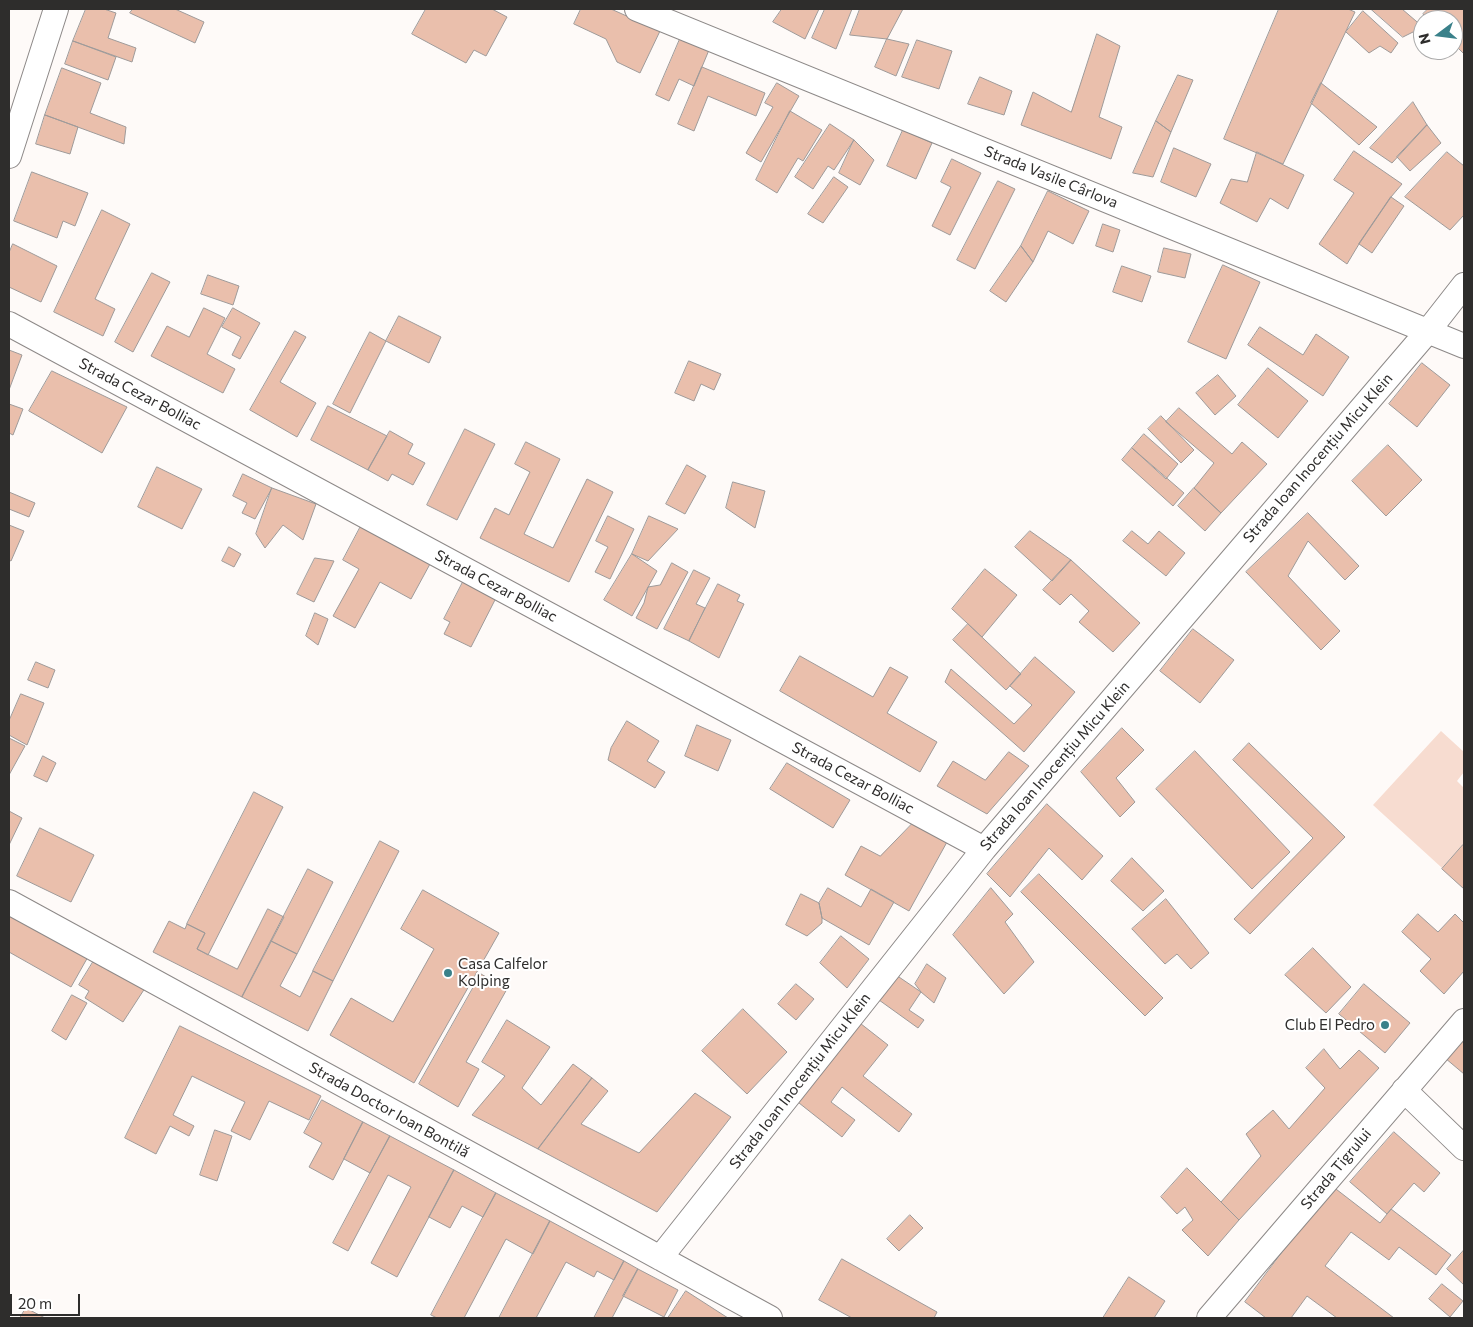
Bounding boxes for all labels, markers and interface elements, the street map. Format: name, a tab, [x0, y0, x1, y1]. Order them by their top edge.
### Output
north arrow	[1413, 10, 1463, 60]
text: N	[1414, 31, 1434, 46]
street label: Strada Vasile Cârlova	[982, 142, 1120, 212]
street label: Strada Cezar Bolliac	[76, 354, 204, 434]
street label: Strada Ioan Inocențiu Micu Klein	[1240, 370, 1396, 546]
street label: Strada Cezar Bolliac	[432, 546, 560, 626]
street label: Strada Ioan Inocențiu Micu Klein	[977, 678, 1133, 854]
street label: Strada Cezar Bolliac	[789, 738, 917, 818]
place label: Casa Calfelor Kolping	[458, 955, 548, 990]
marker: Casa Calfelor Kolping	[442, 967, 454, 979]
street label: Strada Ioan Inocențiu Micu Klein	[726, 989, 874, 1173]
place label: Club El Pedro	[1285, 1016, 1375, 1034]
marker: Club El Pedro	[1379, 1019, 1391, 1031]
street label: Strada Doctor Ioan Bontilă	[306, 1058, 472, 1162]
street label: Strada Tigrului	[1297, 1125, 1375, 1213]
scale bar	[12, 1284, 82, 1316]
text: 20 m	[18, 1294, 52, 1312]

